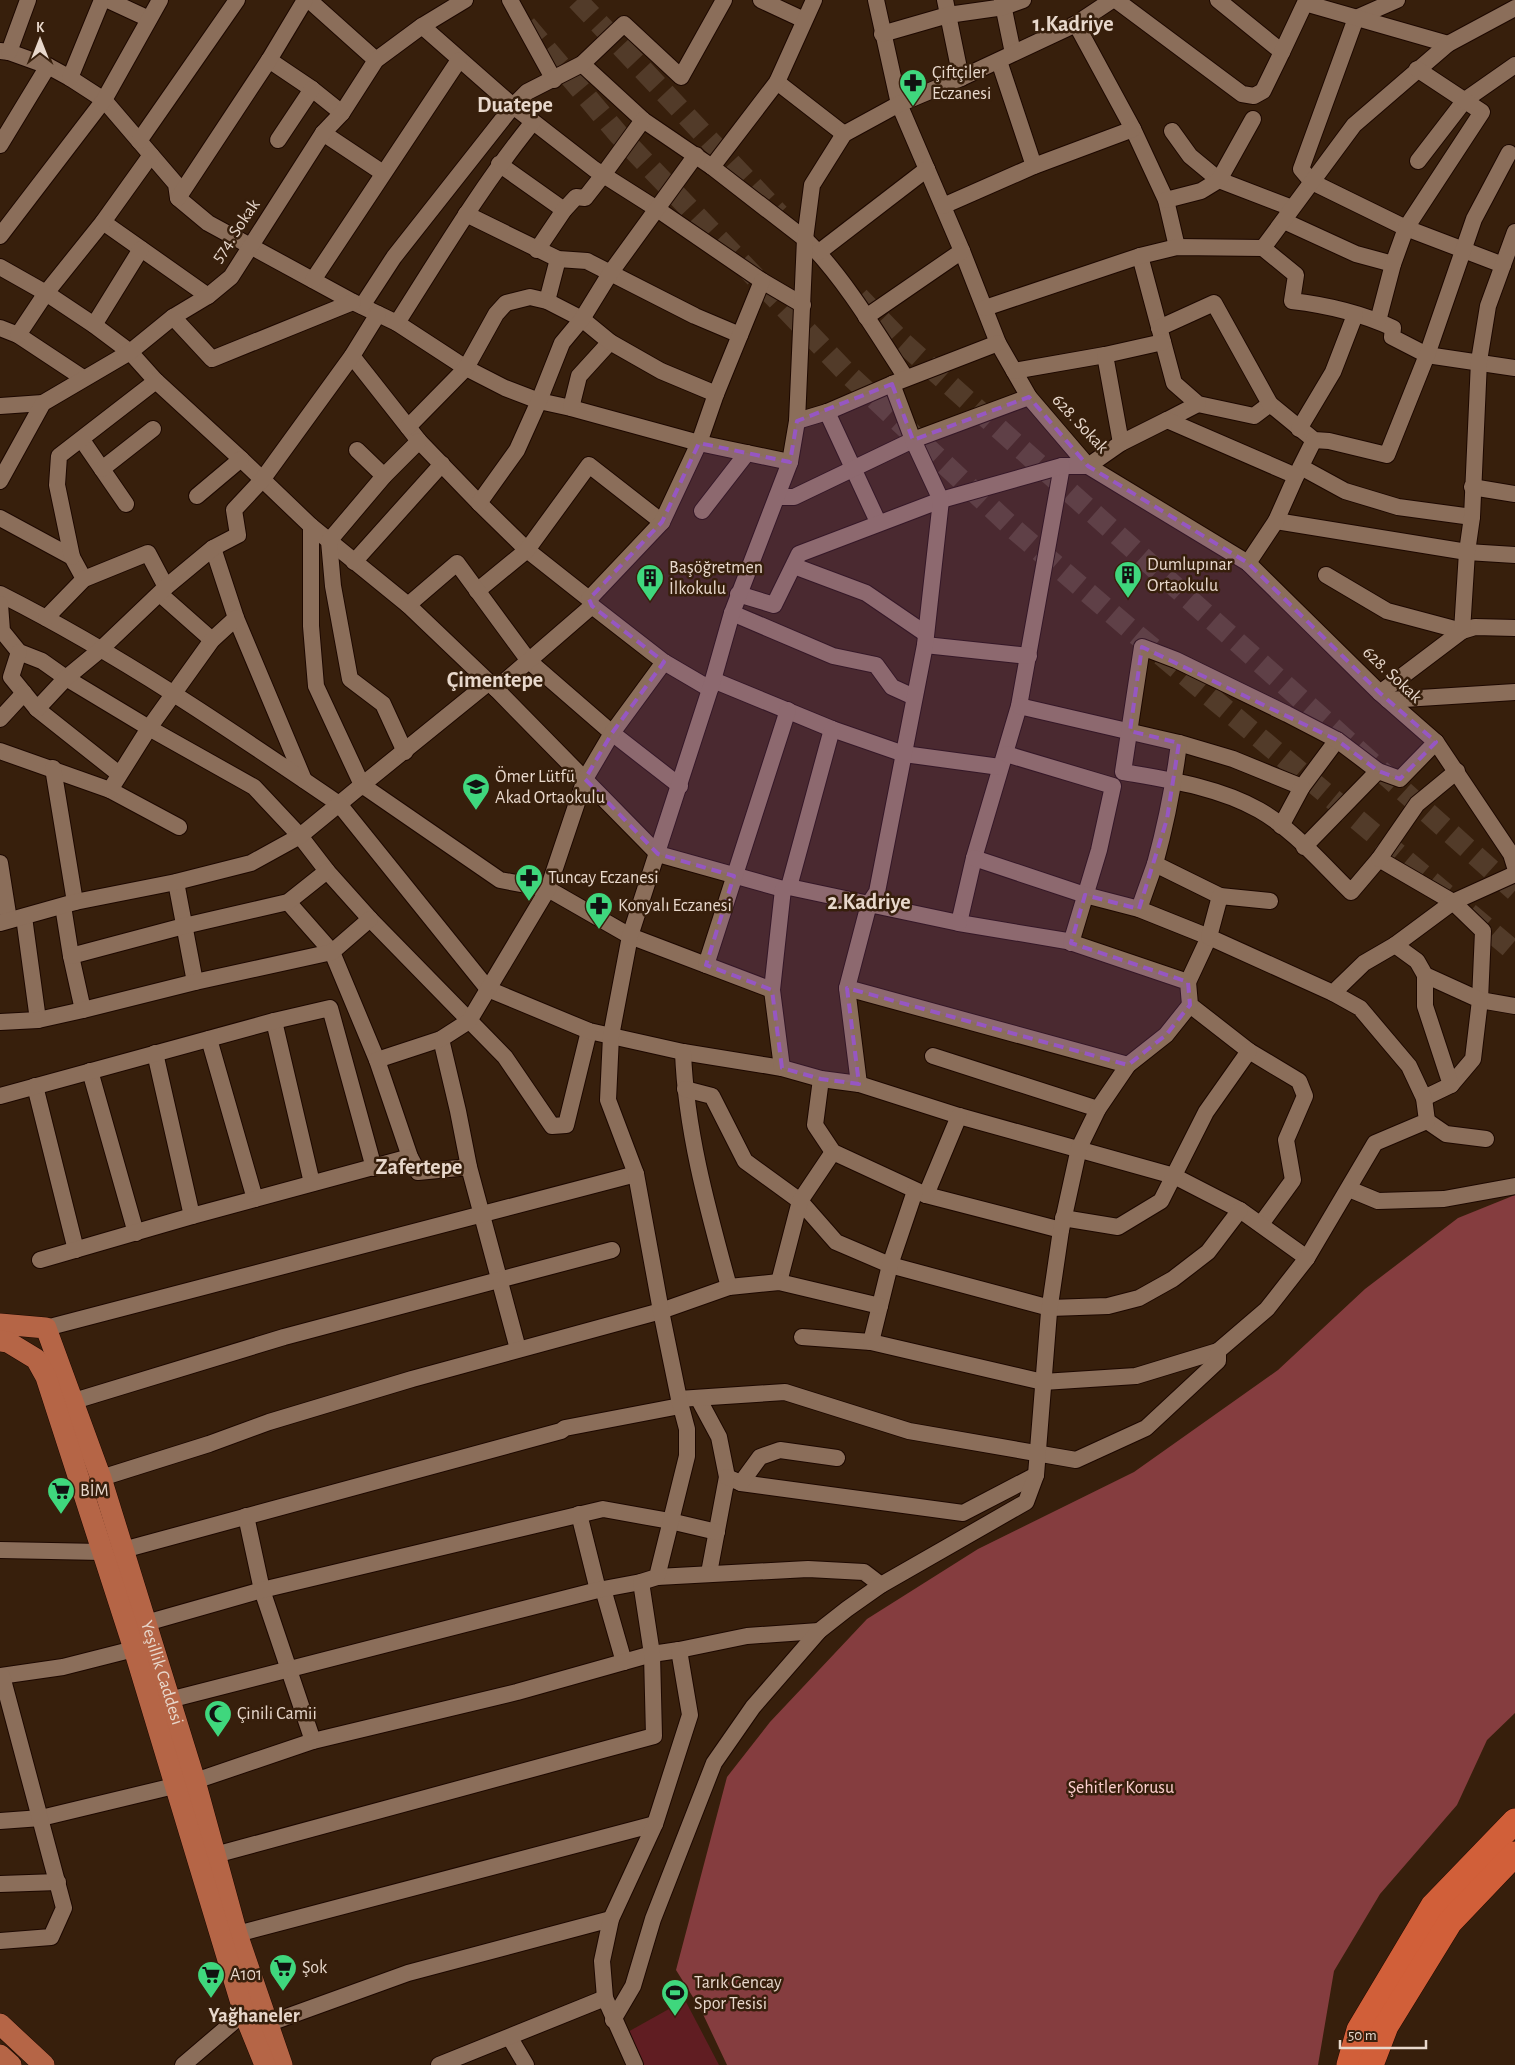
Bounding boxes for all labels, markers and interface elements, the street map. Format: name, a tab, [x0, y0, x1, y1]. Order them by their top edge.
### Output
district label: 1.Kadriye	[1032, 13, 1114, 36]
north arrow	[15, 15, 65, 65]
text: K	[36, 21, 45, 35]
place label: Çiftçiler Eczanesi	[932, 64, 991, 103]
pharmacy icon: Çiftçiler Eczanesi	[898, 68, 928, 107]
district label: Duatepe	[477, 94, 553, 116]
street label: 574. Sokak	[208, 195, 264, 266]
street label: 628. Sokak	[1048, 391, 1112, 458]
place label: Dumlupınar Ortaokulu	[1147, 556, 1233, 595]
place label: Başöğretmen İlkokulu	[669, 559, 763, 598]
building icon: Dumlupınar Ortaokulu	[1113, 560, 1143, 599]
building icon: Başöğretmen İlkokulu	[635, 563, 665, 602]
street label: 628. Sokak	[1359, 643, 1426, 707]
district label: Çimentepe	[447, 669, 543, 691]
place label: Ömer Lütfü Akad Ortaokulu	[495, 766, 605, 807]
school or university icon: Ömer Lütfü Akad Ortaokulu	[461, 772, 491, 811]
pharmacy icon: Tuncay Eczanesi	[514, 863, 544, 902]
place label: Tuncay Eczanesi	[548, 869, 659, 887]
pharmacy icon: Konyalı Eczanesi	[584, 891, 614, 930]
district label: 2.Kadriye	[827, 891, 911, 914]
place label: Konyalı Eczanesi	[618, 897, 732, 915]
district label: Zafertepe	[376, 1156, 463, 1178]
supermarket icon: BİM	[46, 1476, 76, 1515]
place label: BİM	[80, 1480, 109, 1500]
street label: Yeşillik Caddesi	[137, 1619, 186, 1727]
mosque icon: Çinili Camii	[203, 1699, 233, 1738]
place label: Çinili Camii	[237, 1705, 317, 1723]
park label: Şehitler Korusu	[1068, 1779, 1174, 1797]
supermarket icon: Şok	[268, 1953, 298, 1992]
place label: Şok	[302, 1959, 328, 1977]
supermarket icon: A101	[196, 1960, 226, 1999]
place label: A101	[230, 1966, 262, 1984]
place label: Tarık Gencay Spor Tesisi	[694, 1974, 782, 2013]
sports icon: Tarık Gencay Spor Tesisi	[660, 1978, 690, 2017]
district label: Yağhaneler	[208, 2006, 300, 2026]
scale bar	[1340, 2018, 1426, 2050]
text: 50 m	[1348, 2028, 1377, 2043]

